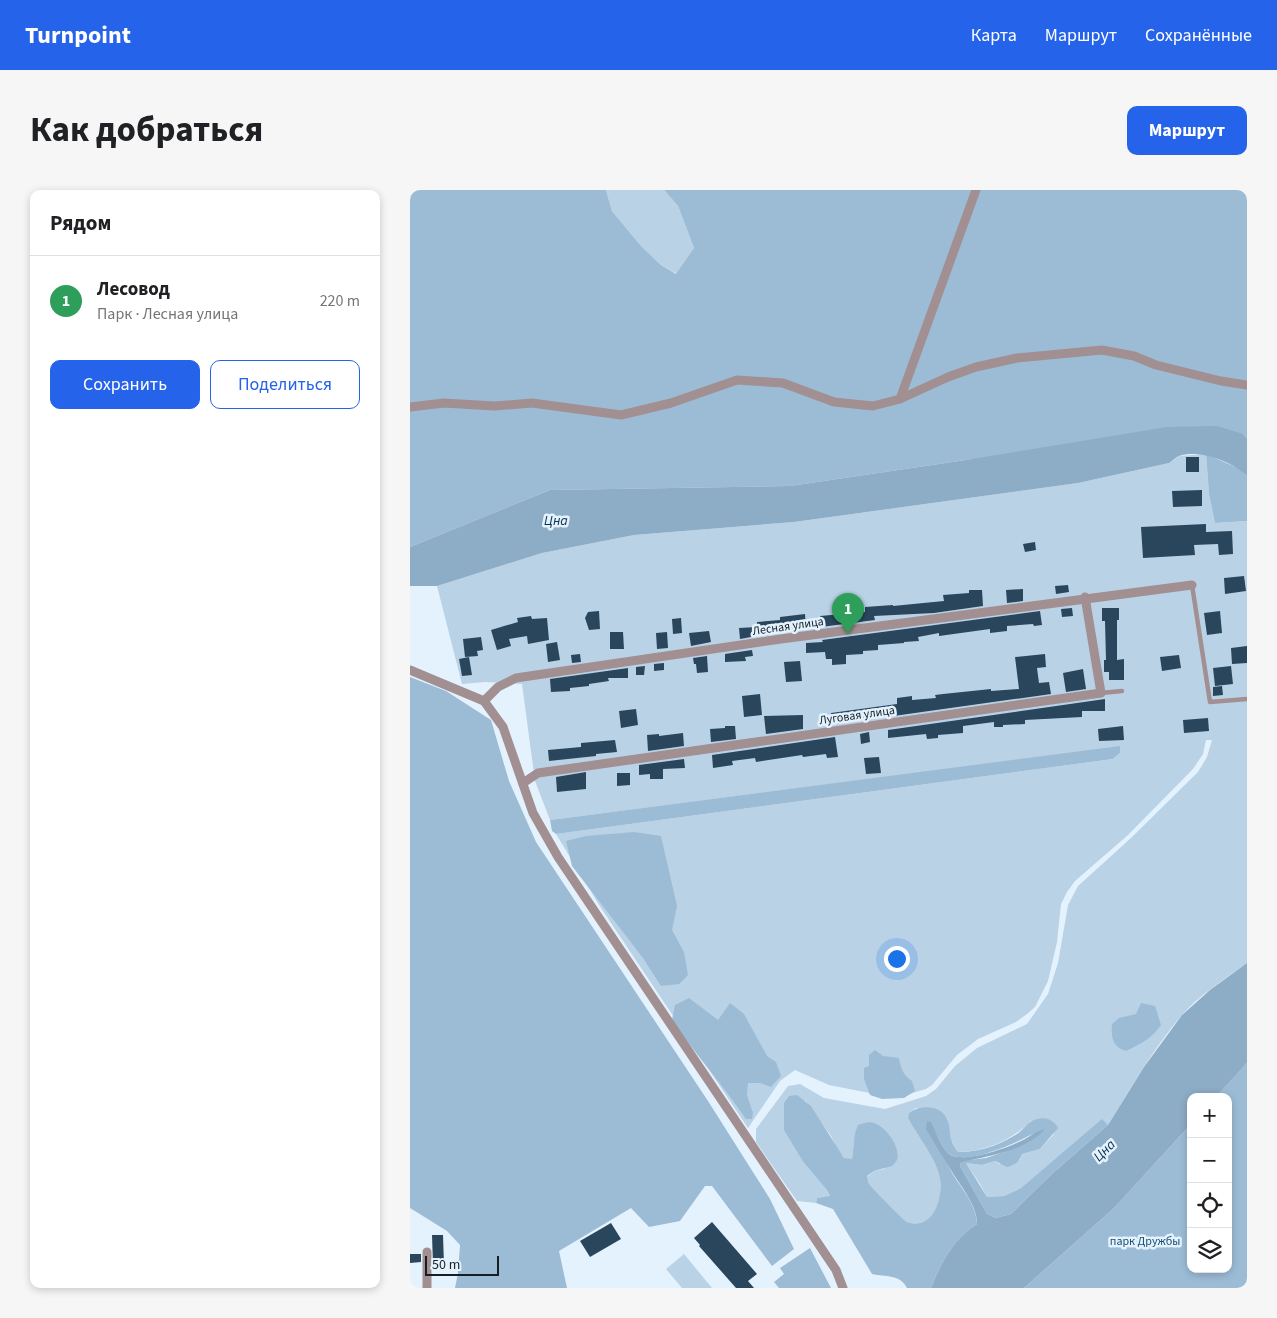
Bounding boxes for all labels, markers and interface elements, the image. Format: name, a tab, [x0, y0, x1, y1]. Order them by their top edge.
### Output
text: Turnpoint	[25, 18, 131, 53]
text: Карта	[971, 23, 1017, 48]
text: Маршрут	[1045, 23, 1117, 48]
text: Сохранённые	[1145, 23, 1252, 48]
text: Как добраться	[30, 105, 263, 155]
button: Маршрут	[1127, 106, 1247, 155]
text: Рядом	[50, 208, 111, 238]
text: Лесовод	[97, 276, 170, 303]
text: 1	[62, 290, 70, 312]
text: 220 m	[320, 290, 360, 312]
text: Парк · Лесная улица	[97, 303, 238, 325]
button: Сохранить	[50, 360, 200, 409]
button: Поделиться	[210, 360, 360, 409]
water label: Цна	[544, 511, 568, 531]
pin: 1	[832, 593, 864, 634]
street label: Лесная улица	[751, 613, 825, 640]
street label: Луговая улица	[818, 702, 896, 729]
your location	[884, 946, 910, 972]
map controls	[1187, 1093, 1232, 1273]
button: +	[1187, 1093, 1232, 1138]
water label: Цна	[1089, 1135, 1121, 1166]
button: −	[1187, 1138, 1232, 1183]
button: locate	[1187, 1183, 1232, 1228]
button: layers	[1187, 1228, 1232, 1273]
park label: парк Дружбы	[1110, 1233, 1180, 1250]
scale bar	[425, 1253, 499, 1276]
text: 50 m	[432, 1255, 460, 1275]

